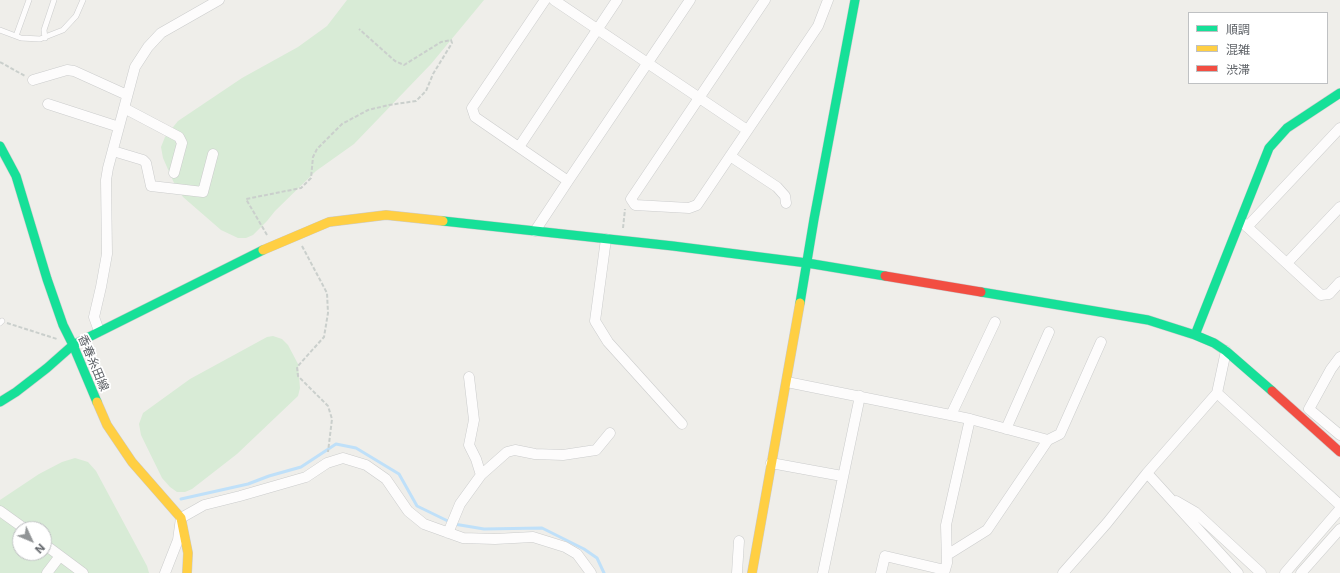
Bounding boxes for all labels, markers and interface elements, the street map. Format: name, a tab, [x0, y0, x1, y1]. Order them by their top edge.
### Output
legend	[1188, 12, 1328, 84]
text: 順調	[1226, 22, 1250, 37]
text: 混雑	[1226, 42, 1250, 57]
text: 渋滞	[1226, 62, 1250, 77]
street label: 香春糸田線	[75, 333, 111, 393]
north arrow	[12, 521, 52, 561]
text: N	[32, 541, 48, 557]

